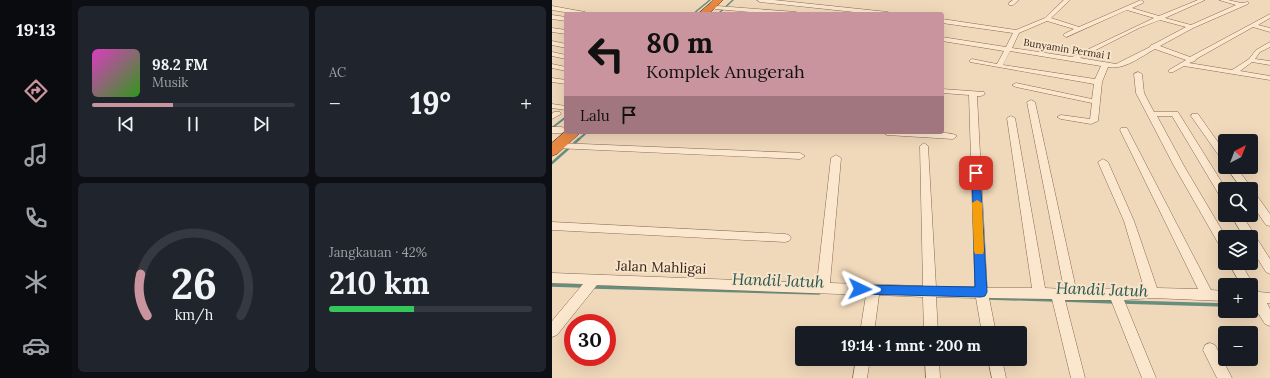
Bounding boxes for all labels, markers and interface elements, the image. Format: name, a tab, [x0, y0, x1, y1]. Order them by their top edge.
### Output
text: 19:13	[16, 18, 56, 41]
text: 80 m	[646, 25, 713, 61]
icon: left	[580, 28, 632, 80]
street label: Bunyamin Permai 1	[1023, 36, 1112, 62]
text: 98.2 FM	[152, 55, 208, 74]
text: Komplek Anugerah	[646, 60, 805, 83]
text: AC	[329, 64, 346, 81]
text: Musik	[152, 74, 188, 91]
icon: directions	[22, 77, 50, 105]
text: 19°	[410, 84, 451, 122]
text: −	[329, 89, 341, 117]
text: +	[520, 89, 532, 117]
icon: arrive	[618, 104, 640, 126]
text: Lalu	[580, 106, 610, 125]
icon: previous	[115, 113, 137, 135]
icon: pause	[182, 113, 204, 135]
icon: next	[250, 113, 272, 135]
north arrow	[1218, 134, 1258, 174]
map controls	[1218, 134, 1258, 366]
icon: music	[22, 141, 50, 169]
pin	[959, 156, 993, 190]
icon: arrive	[965, 162, 987, 184]
button: search	[1218, 182, 1258, 222]
icon: phone	[22, 204, 50, 232]
button: layers	[1218, 230, 1258, 270]
text: Jangkauan · 42%	[329, 244, 427, 261]
text: 26	[170, 256, 217, 309]
street label: Jalan Mahligai	[614, 256, 707, 278]
text: 210 km	[329, 264, 430, 302]
icon: climate	[22, 268, 50, 296]
water label: Handil Jatuh	[731, 268, 825, 292]
position arrow	[839, 268, 881, 310]
water label: Handil Jatuh	[1055, 277, 1149, 301]
button: +	[1218, 278, 1258, 318]
text: km/h	[174, 305, 213, 324]
speed limit sign: 30	[564, 314, 616, 366]
button: −	[1218, 326, 1258, 366]
icon: car	[22, 332, 50, 360]
text: 19:14 · 1 mnt · 200 m	[841, 336, 981, 355]

